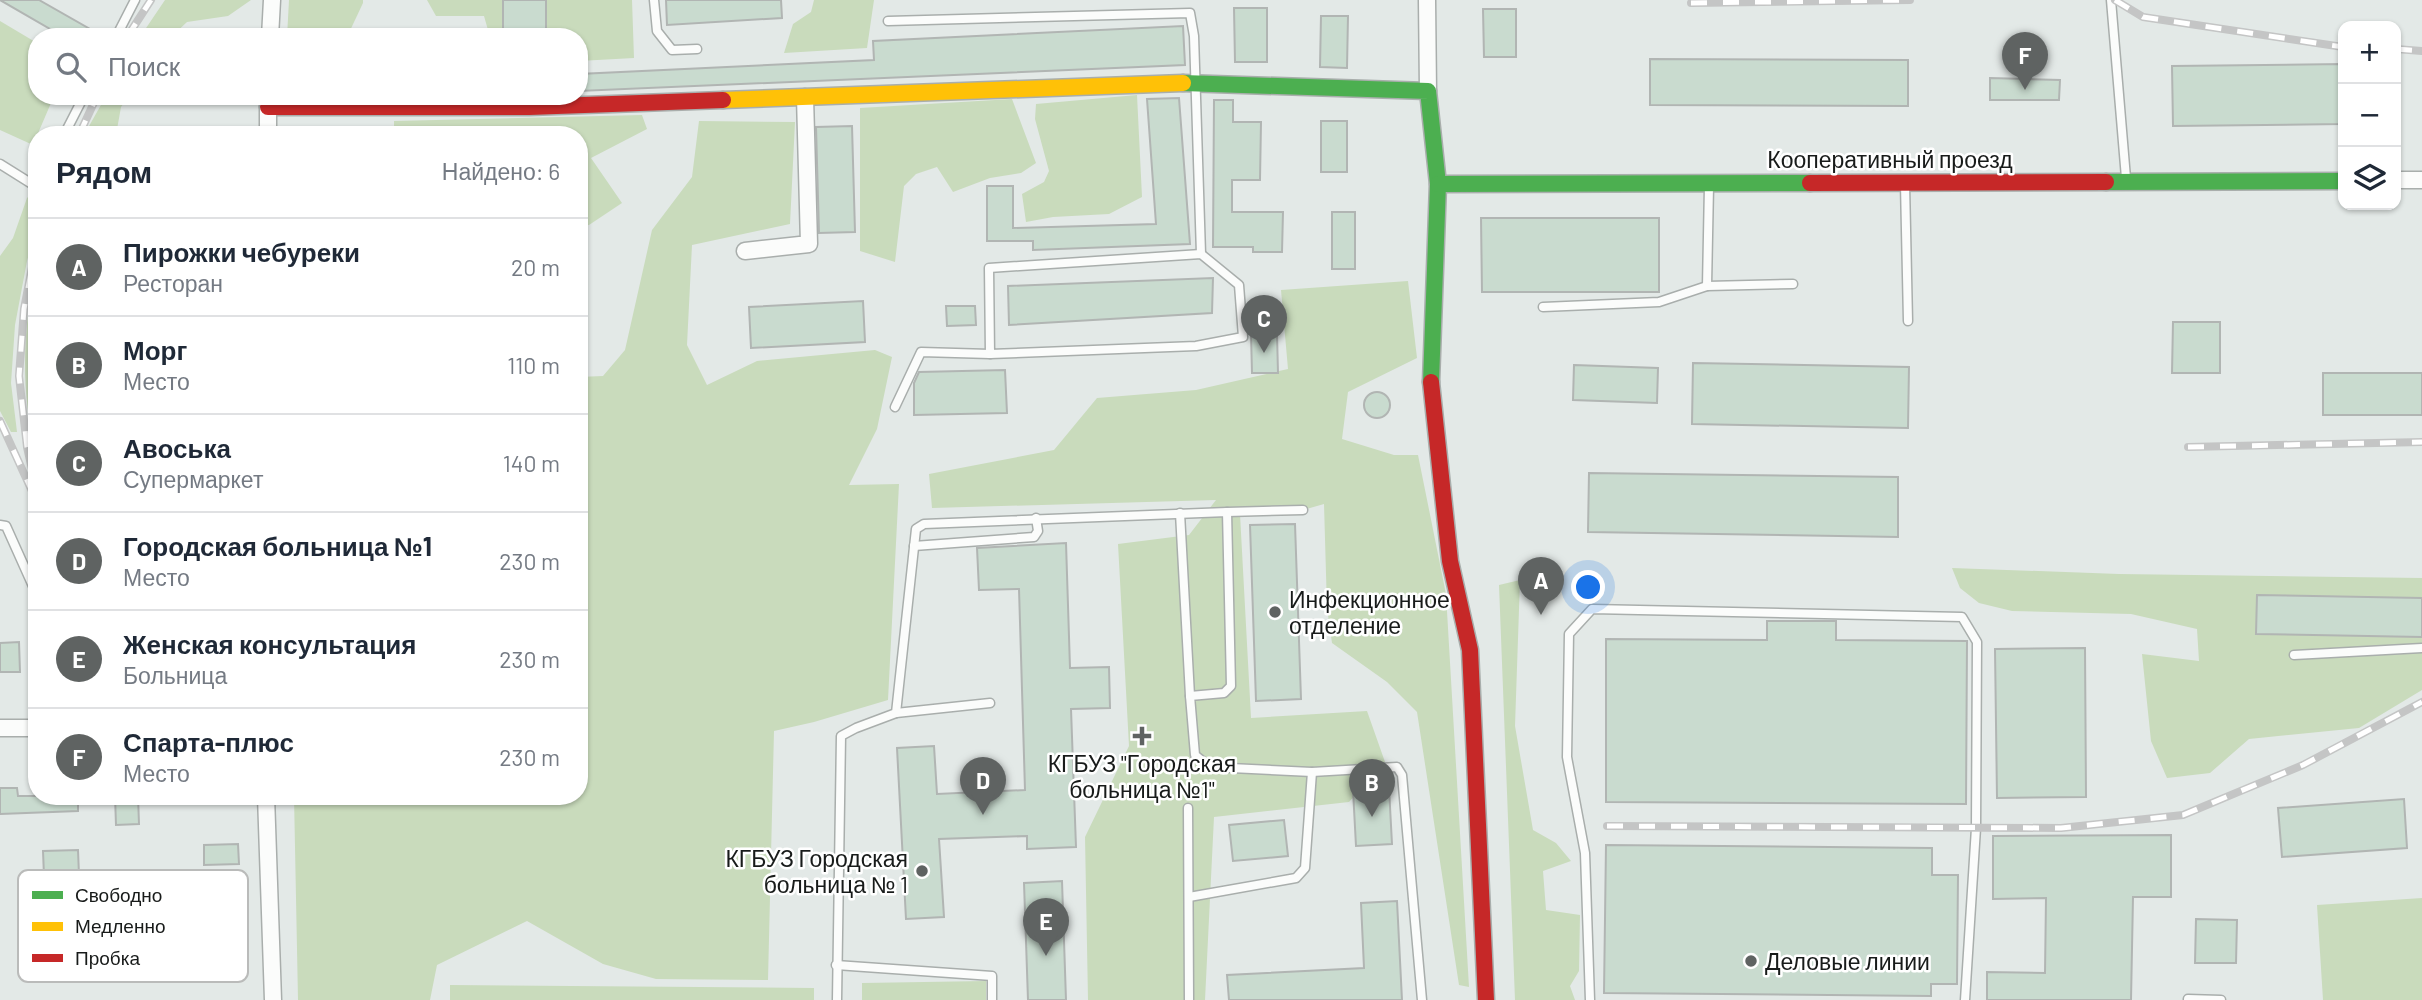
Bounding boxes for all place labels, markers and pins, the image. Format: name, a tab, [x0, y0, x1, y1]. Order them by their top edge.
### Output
pin: F	[2002, 32, 2048, 90]
pin: C	[1241, 295, 1287, 353]
pin: A	[1518, 557, 1564, 615]
place label: Инфекционное отделение	[1289, 585, 1450, 639]
marker: Инфекционное отделение	[1267, 604, 1283, 620]
marker: КГБУЗ "Городская больница №1"	[1132, 726, 1152, 746]
place label: КГБУЗ "Городская больница №1"	[1048, 749, 1236, 803]
pin: D	[960, 757, 1006, 815]
pin: B	[1349, 759, 1395, 817]
place label: КГБУЗ Городская больница № 1	[725, 844, 908, 898]
marker: КГБУЗ Городская больница № 1	[914, 863, 930, 879]
pin: E	[1023, 898, 1069, 956]
place label: Деловые линии	[1765, 947, 1930, 975]
marker: Деловые линии	[1743, 953, 1759, 969]

